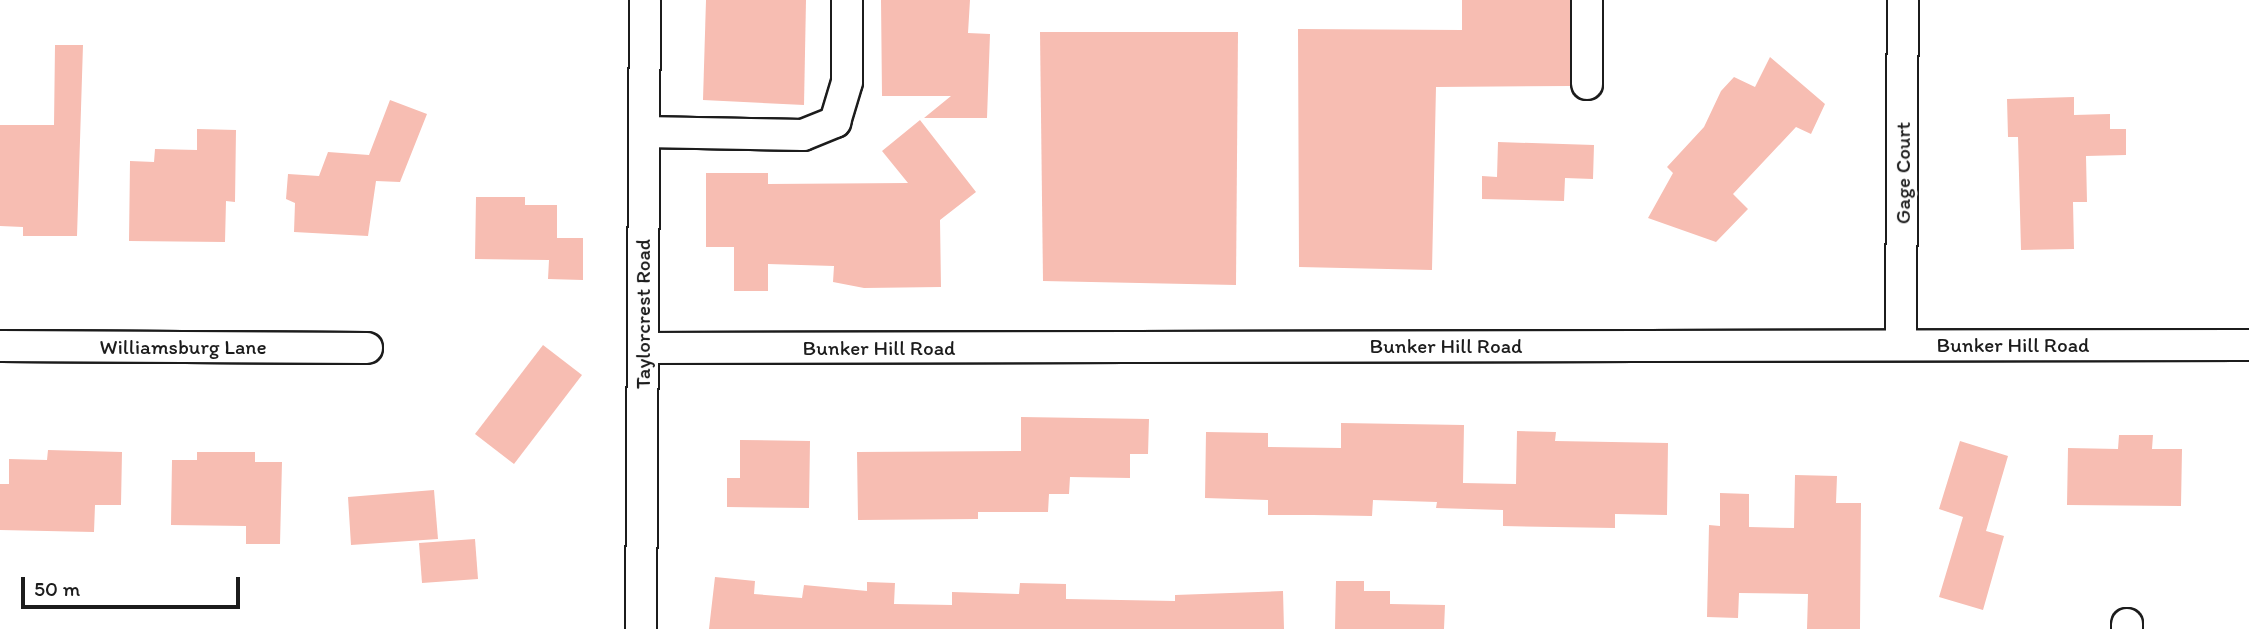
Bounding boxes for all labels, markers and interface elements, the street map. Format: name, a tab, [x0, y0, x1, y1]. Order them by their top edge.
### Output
street label: Gage Court	[1890, 122, 1916, 224]
street label: Taylorcrest Road	[630, 239, 656, 389]
street label: Bunker Hill Road	[1937, 332, 2089, 358]
street label: Bunker Hill Road	[1370, 333, 1522, 359]
street label: Williamsburg Lane	[99, 334, 267, 360]
street label: Bunker Hill Road	[803, 335, 955, 361]
scale bar	[24, 562, 243, 606]
text: 50 m	[34, 576, 80, 601]

